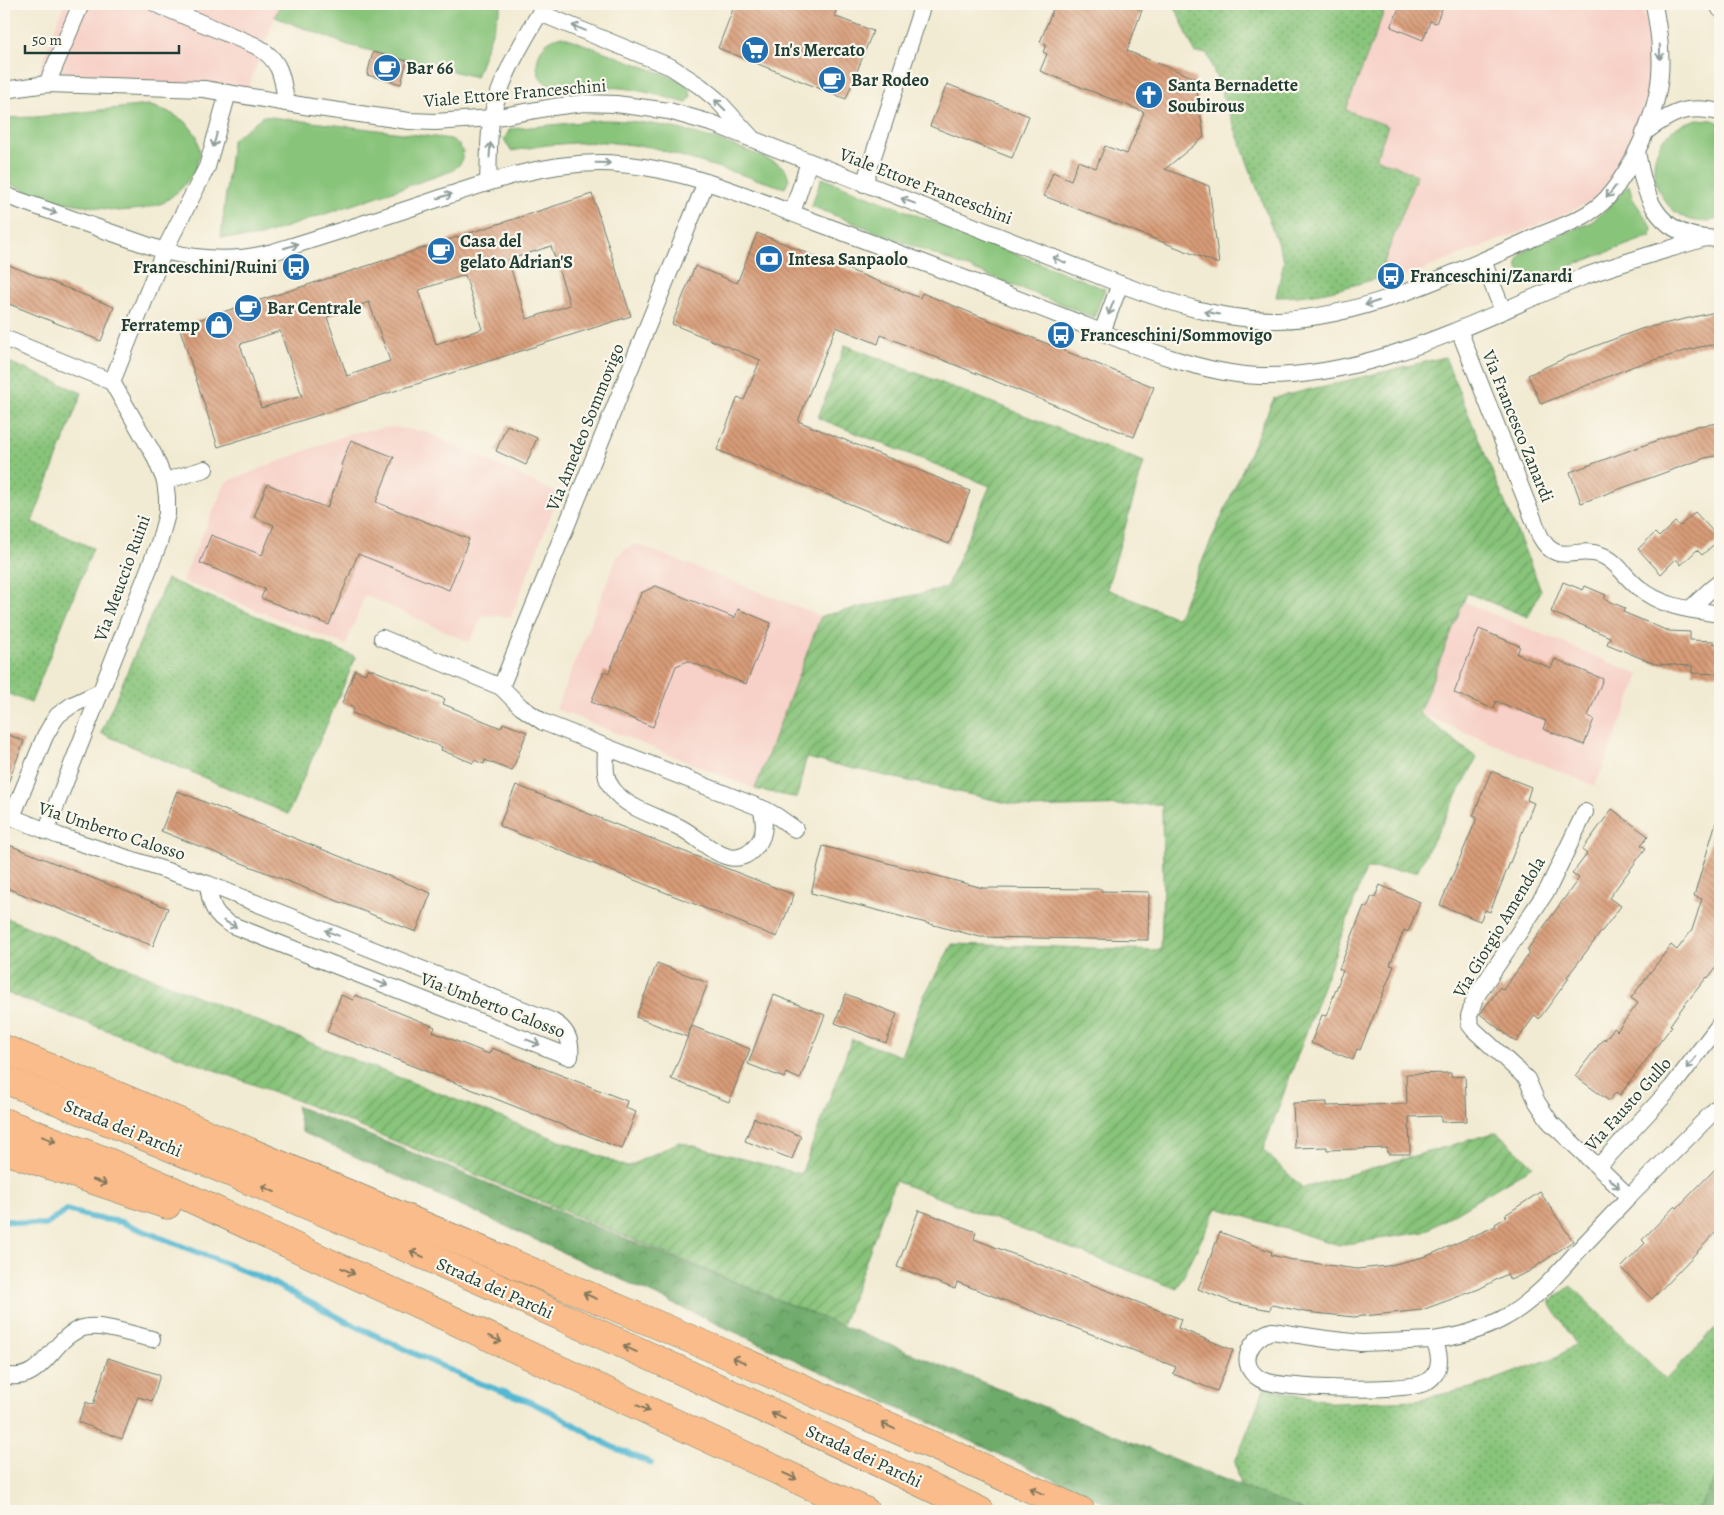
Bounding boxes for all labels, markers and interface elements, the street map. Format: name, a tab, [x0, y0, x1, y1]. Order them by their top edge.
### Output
scale bar	[25, 22, 179, 54]
one-way arrow	[572, 23, 587, 33]
text: 50 m	[32, 30, 62, 50]
supermarket icon: In's Mercato	[740, 35, 770, 65]
place label: In's Mercato	[774, 38, 865, 62]
one-way arrow	[1656, 44, 1665, 60]
cafe icon: Bar 66	[372, 53, 402, 83]
place label: Bar 66	[406, 56, 453, 80]
cafe icon: Bar Rodeo	[817, 65, 847, 95]
place label: Bar Rodeo	[851, 68, 929, 92]
street label: Viale Ettore Franceschini	[422, 73, 607, 113]
place label: Santa Bernadette Soubirous	[1168, 73, 1298, 118]
church icon: Santa Bernadette Soubirous	[1134, 80, 1164, 110]
one-way arrow	[715, 99, 727, 111]
one-way arrow	[210, 132, 219, 148]
one-way arrow	[485, 142, 494, 158]
street label: Viale Ettore Franceschini	[835, 142, 1016, 230]
one-way arrow	[595, 158, 611, 168]
one-way arrow	[1606, 185, 1617, 198]
one-way arrow	[437, 191, 453, 201]
one-way arrow	[900, 195, 915, 204]
one-way arrow	[42, 207, 57, 216]
place label: Casa del gelato Adrian'S	[460, 229, 573, 274]
cafe icon: Casa del gelato Adrian'S	[426, 236, 456, 266]
one-way arrow	[282, 241, 298, 251]
bank icon: Intesa Sanpaolo	[754, 244, 784, 274]
place label: Intesa Sanpaolo	[788, 247, 908, 271]
bus stop icon: Franceschini/Ruini	[281, 252, 311, 282]
place label: Franceschini/Ruini	[133, 255, 277, 279]
one-way arrow	[1052, 255, 1067, 264]
bus stop icon: Franceschini/Zanardi	[1376, 261, 1406, 291]
place label: Franceschini/Zanardi	[1410, 264, 1572, 288]
cafe icon: Bar Centrale	[233, 293, 263, 323]
place label: Bar Centrale	[267, 296, 362, 320]
one-way arrow	[1365, 299, 1381, 308]
one-way arrow	[1106, 300, 1115, 316]
one-way arrow	[1205, 307, 1221, 317]
shop icon: Ferratemp	[204, 310, 234, 340]
place label: Ferratemp	[121, 313, 200, 337]
bus stop icon: Franceschini/Sommovigo	[1046, 320, 1076, 350]
place label: Franceschini/Sommovigo	[1080, 323, 1272, 347]
street label: Via Amedeo Sommovigo	[540, 340, 630, 515]
street label: Via Francesco Zanardi	[1476, 345, 1559, 506]
street label: Via Meuccio Ruini	[88, 512, 156, 645]
street label: Via Umberto Calosso	[34, 796, 189, 866]
street label: Via Giorgio Amendola	[1447, 851, 1551, 1003]
one-way arrow	[222, 920, 237, 929]
one-way arrow	[325, 928, 340, 938]
street label: Via Umberto Calosso	[416, 966, 569, 1044]
one-way arrow	[373, 979, 388, 989]
one-way arrow	[525, 1038, 540, 1048]
street label: Via Fausto Gullo	[1579, 1052, 1677, 1157]
one-way arrow	[1686, 1056, 1697, 1069]
street label: Strada dei Parchi	[60, 1093, 186, 1163]
one-way arrow	[42, 1136, 57, 1145]
one-way arrow	[1607, 1177, 1620, 1189]
one-way arrow	[92, 1178, 107, 1187]
one-way arrow	[261, 1184, 276, 1193]
one-way arrow	[410, 1249, 425, 1259]
street label: Strada dei Parchi	[433, 1252, 557, 1324]
one-way arrow	[340, 1267, 355, 1277]
one-way arrow	[583, 1291, 598, 1301]
one-way arrow	[488, 1334, 503, 1344]
one-way arrow	[623, 1343, 638, 1353]
one-way arrow	[732, 1355, 747, 1365]
one-way arrow	[635, 1403, 650, 1413]
one-way arrow	[771, 1410, 786, 1420]
street label: Strada dei Parchi	[802, 1419, 926, 1493]
one-way arrow	[881, 1420, 896, 1430]
one-way arrow	[782, 1472, 797, 1482]
one-way arrow	[1030, 1486, 1045, 1496]

